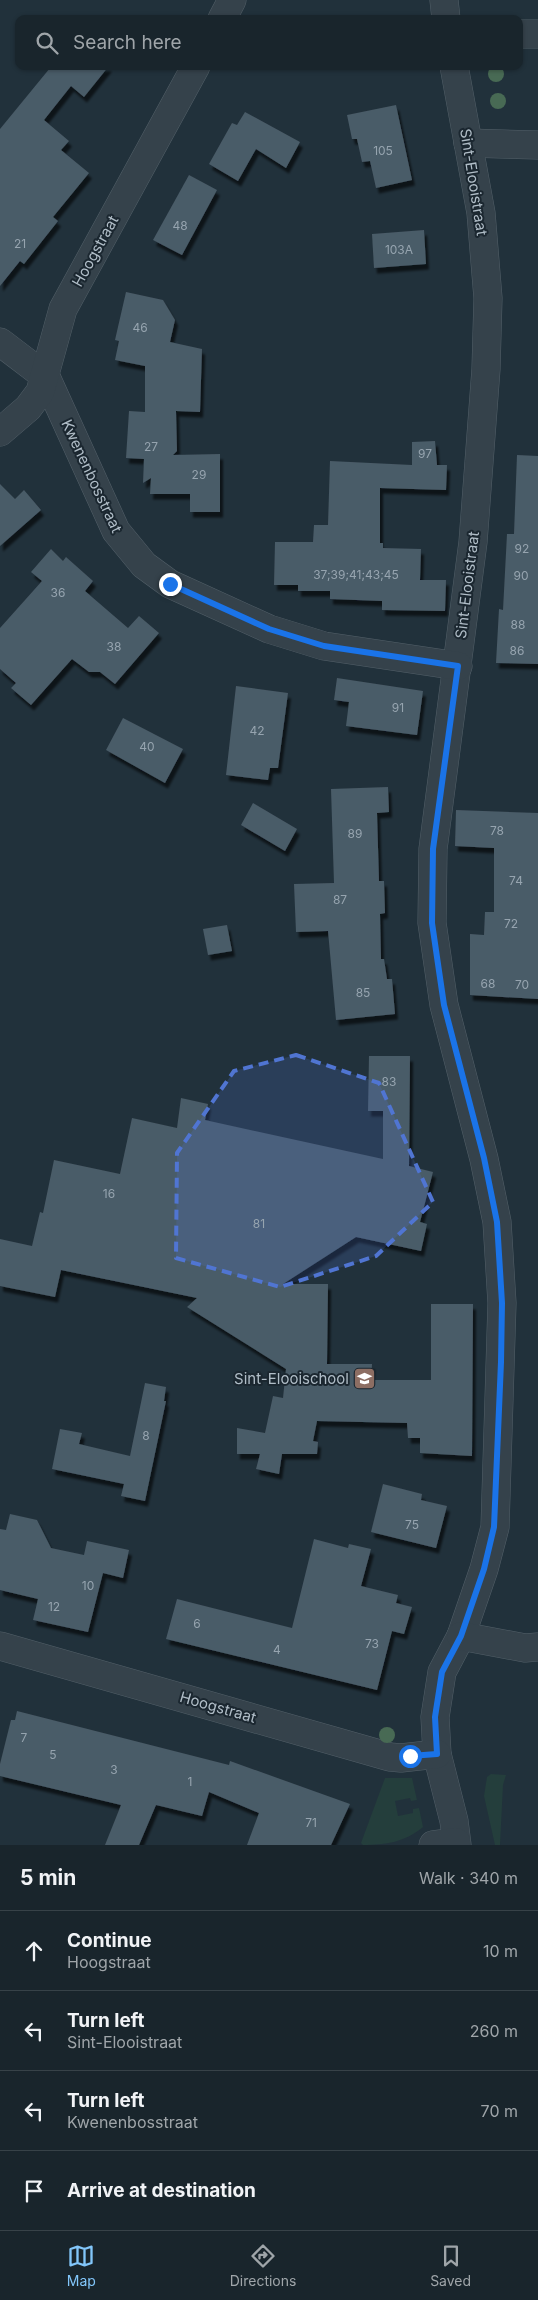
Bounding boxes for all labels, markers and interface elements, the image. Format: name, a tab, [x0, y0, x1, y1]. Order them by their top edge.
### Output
search box	[15, 15, 523, 70]
icon: search	[33, 29, 61, 57]
text: Search here	[73, 31, 182, 54]
street label: Sint-Elooistraat	[456, 127, 492, 237]
house number: 105	[373, 143, 393, 158]
street label: Hoogstraat	[68, 212, 122, 290]
house number: 48	[172, 218, 188, 233]
house number: 21	[14, 236, 26, 251]
house number: 103A	[385, 242, 413, 257]
house number: 46	[132, 320, 148, 335]
street label: Kwenenbosstraat	[57, 416, 127, 536]
house number: 27	[144, 439, 158, 454]
house number: 97	[418, 446, 432, 461]
house number: 29	[192, 467, 206, 482]
street label: Sint-Elooistraat	[451, 530, 483, 640]
house number: 92	[515, 541, 529, 556]
house number: 37;39;41;43;45	[313, 567, 399, 582]
house number: 90	[513, 568, 529, 583]
route end	[159, 573, 182, 596]
house number: 36	[51, 585, 65, 600]
house number: 88	[511, 617, 525, 632]
house number: 38	[107, 639, 121, 654]
house number: 86	[510, 643, 524, 658]
house number: 91	[392, 700, 404, 715]
house number: 42	[249, 723, 265, 738]
house number: 40	[139, 739, 155, 754]
house number: 78	[490, 823, 504, 838]
house number: 89	[348, 826, 362, 841]
house number: 74	[509, 873, 523, 888]
house number: 87	[333, 892, 347, 907]
house number: 72	[504, 916, 518, 931]
house number: 68	[481, 976, 495, 991]
house number: 70	[515, 977, 529, 992]
house number: 85	[356, 985, 370, 1000]
house number: 83	[382, 1074, 396, 1089]
house number: 16	[103, 1186, 115, 1201]
house number: 81	[253, 1216, 265, 1231]
school or university icon: Sint-Elooischool	[353, 1366, 377, 1390]
place label: Sint-Elooischool	[234, 1369, 349, 1388]
house number: 8	[142, 1428, 150, 1443]
house number: 75	[405, 1517, 419, 1532]
house number: 10	[82, 1578, 94, 1593]
house number: 12	[48, 1599, 60, 1614]
house number: 6	[193, 1616, 201, 1631]
house number: 73	[365, 1636, 379, 1651]
house number: 4	[273, 1642, 281, 1657]
street label: Hoogstraat	[178, 1687, 258, 1727]
house number: 7	[21, 1730, 28, 1745]
route start	[399, 1745, 422, 1768]
house number: 5	[49, 1747, 57, 1762]
house number: 3	[110, 1762, 118, 1777]
house number: 1	[188, 1774, 192, 1789]
house number: 71	[305, 1815, 317, 1830]
text: 5 min	[20, 1865, 76, 1890]
text: Walk · 340 m	[419, 1868, 518, 1888]
text: Continue	[67, 1929, 152, 1952]
icon: ahead	[20, 1937, 48, 1965]
text: 10 m	[483, 1941, 518, 1961]
text: Hoogstraat	[67, 1952, 151, 1972]
text: Turn left	[67, 2009, 145, 2032]
icon: left	[20, 2017, 48, 2045]
text: 260 m	[470, 2021, 518, 2041]
text: Sint-Elooistraat	[67, 2032, 182, 2052]
text: Turn left	[67, 2089, 145, 2112]
icon: left	[20, 2097, 48, 2125]
text: 70 m	[481, 2101, 518, 2121]
text: Kwenenbosstraat	[67, 2112, 198, 2132]
icon: arrive	[20, 2177, 48, 2205]
text: Arrive at destination	[67, 2179, 256, 2202]
tab: Map	[67, 2242, 96, 2289]
tab: Directions	[230, 2242, 296, 2289]
tab: Saved	[430, 2242, 471, 2289]

